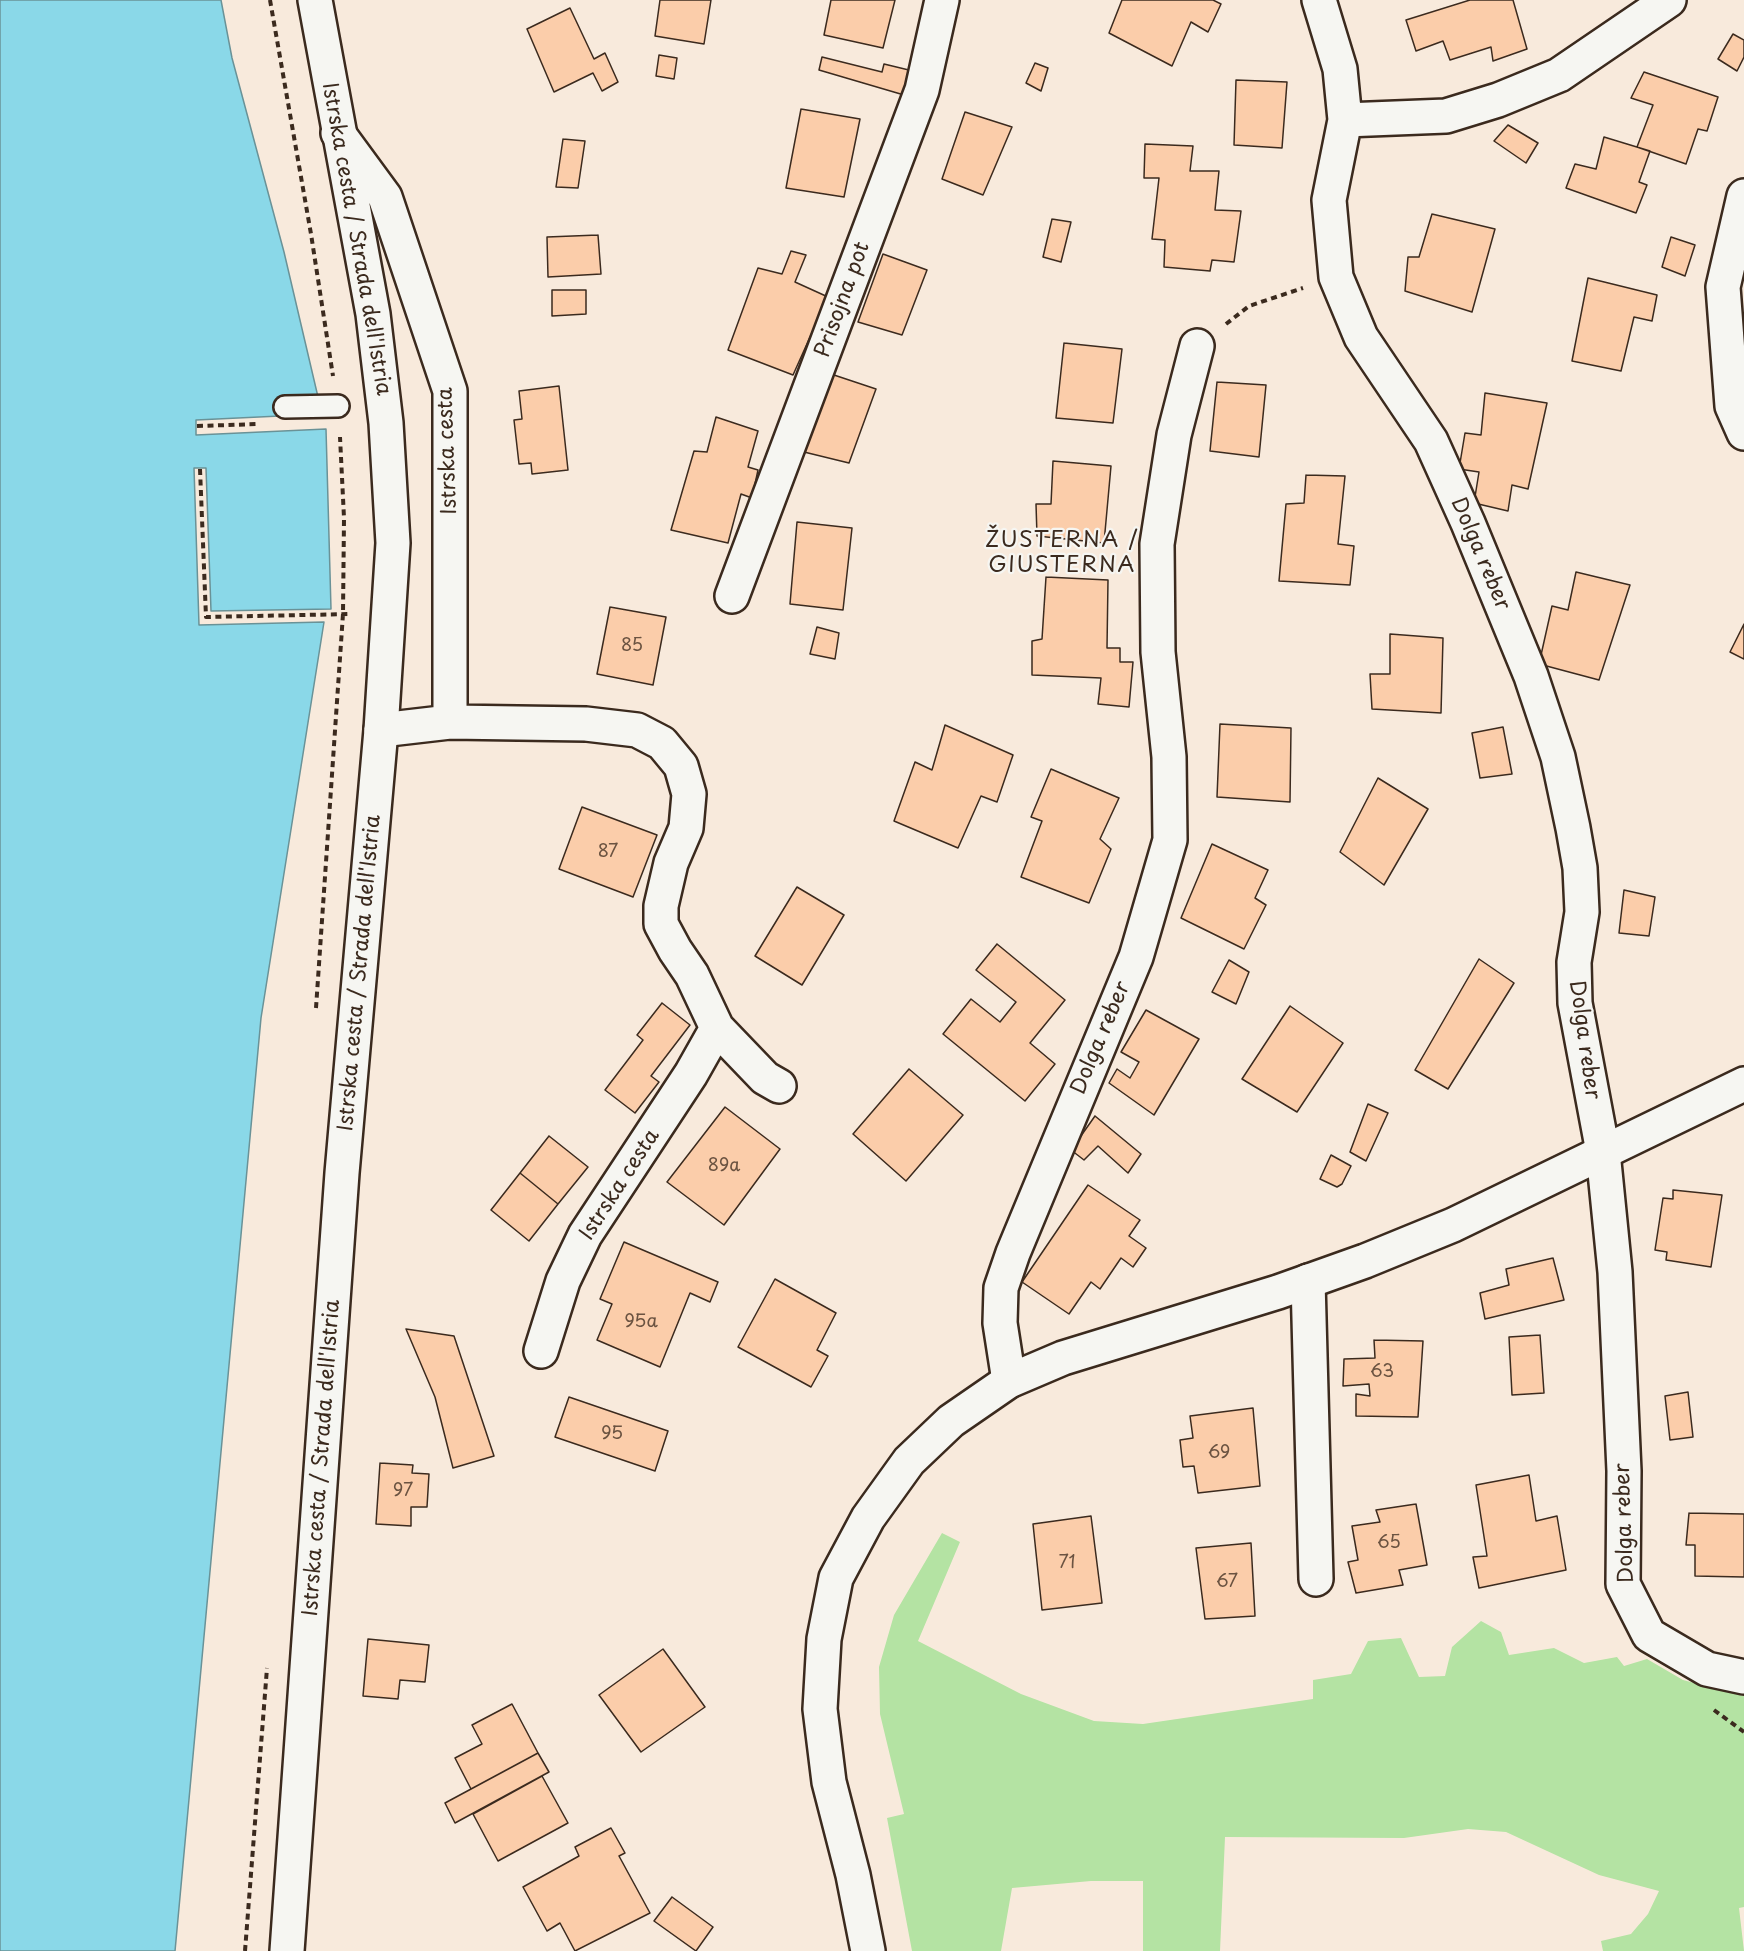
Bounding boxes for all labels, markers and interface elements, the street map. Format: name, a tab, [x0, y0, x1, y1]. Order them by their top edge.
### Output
street label: Istrska cesta / Strada dell'Istria	[316, 80, 396, 398]
street label: Prisojna pot	[810, 239, 876, 361]
street label: Istrska cesta	[433, 387, 463, 515]
street label: Dolga reber	[1445, 494, 1515, 614]
district label: ŽUSTERNA / GIUSTERNA	[985, 528, 1139, 580]
house number: 85	[621, 635, 643, 657]
street label: Istrska cesta / Strada dell'Istria	[334, 814, 386, 1132]
house number: 87	[598, 841, 618, 863]
street label: Dolga reber	[1066, 978, 1136, 1098]
street label: Dolga reber	[1563, 979, 1605, 1101]
street label: Istrska cesta	[575, 1125, 665, 1245]
house number: 89a	[708, 1155, 740, 1177]
street label: Istrska cesta / Strada dell'Istria	[298, 1299, 346, 1617]
house number: 95a	[624, 1311, 658, 1333]
house number: 63	[1370, 1361, 1394, 1383]
house number: 95	[601, 1423, 623, 1445]
house number: 69	[1208, 1442, 1230, 1464]
street label: Dolga reber	[1610, 1463, 1640, 1583]
house number: 97	[393, 1480, 413, 1502]
house number: 65	[1377, 1532, 1401, 1554]
house number: 71	[1059, 1552, 1075, 1574]
house number: 67	[1216, 1571, 1238, 1593]

